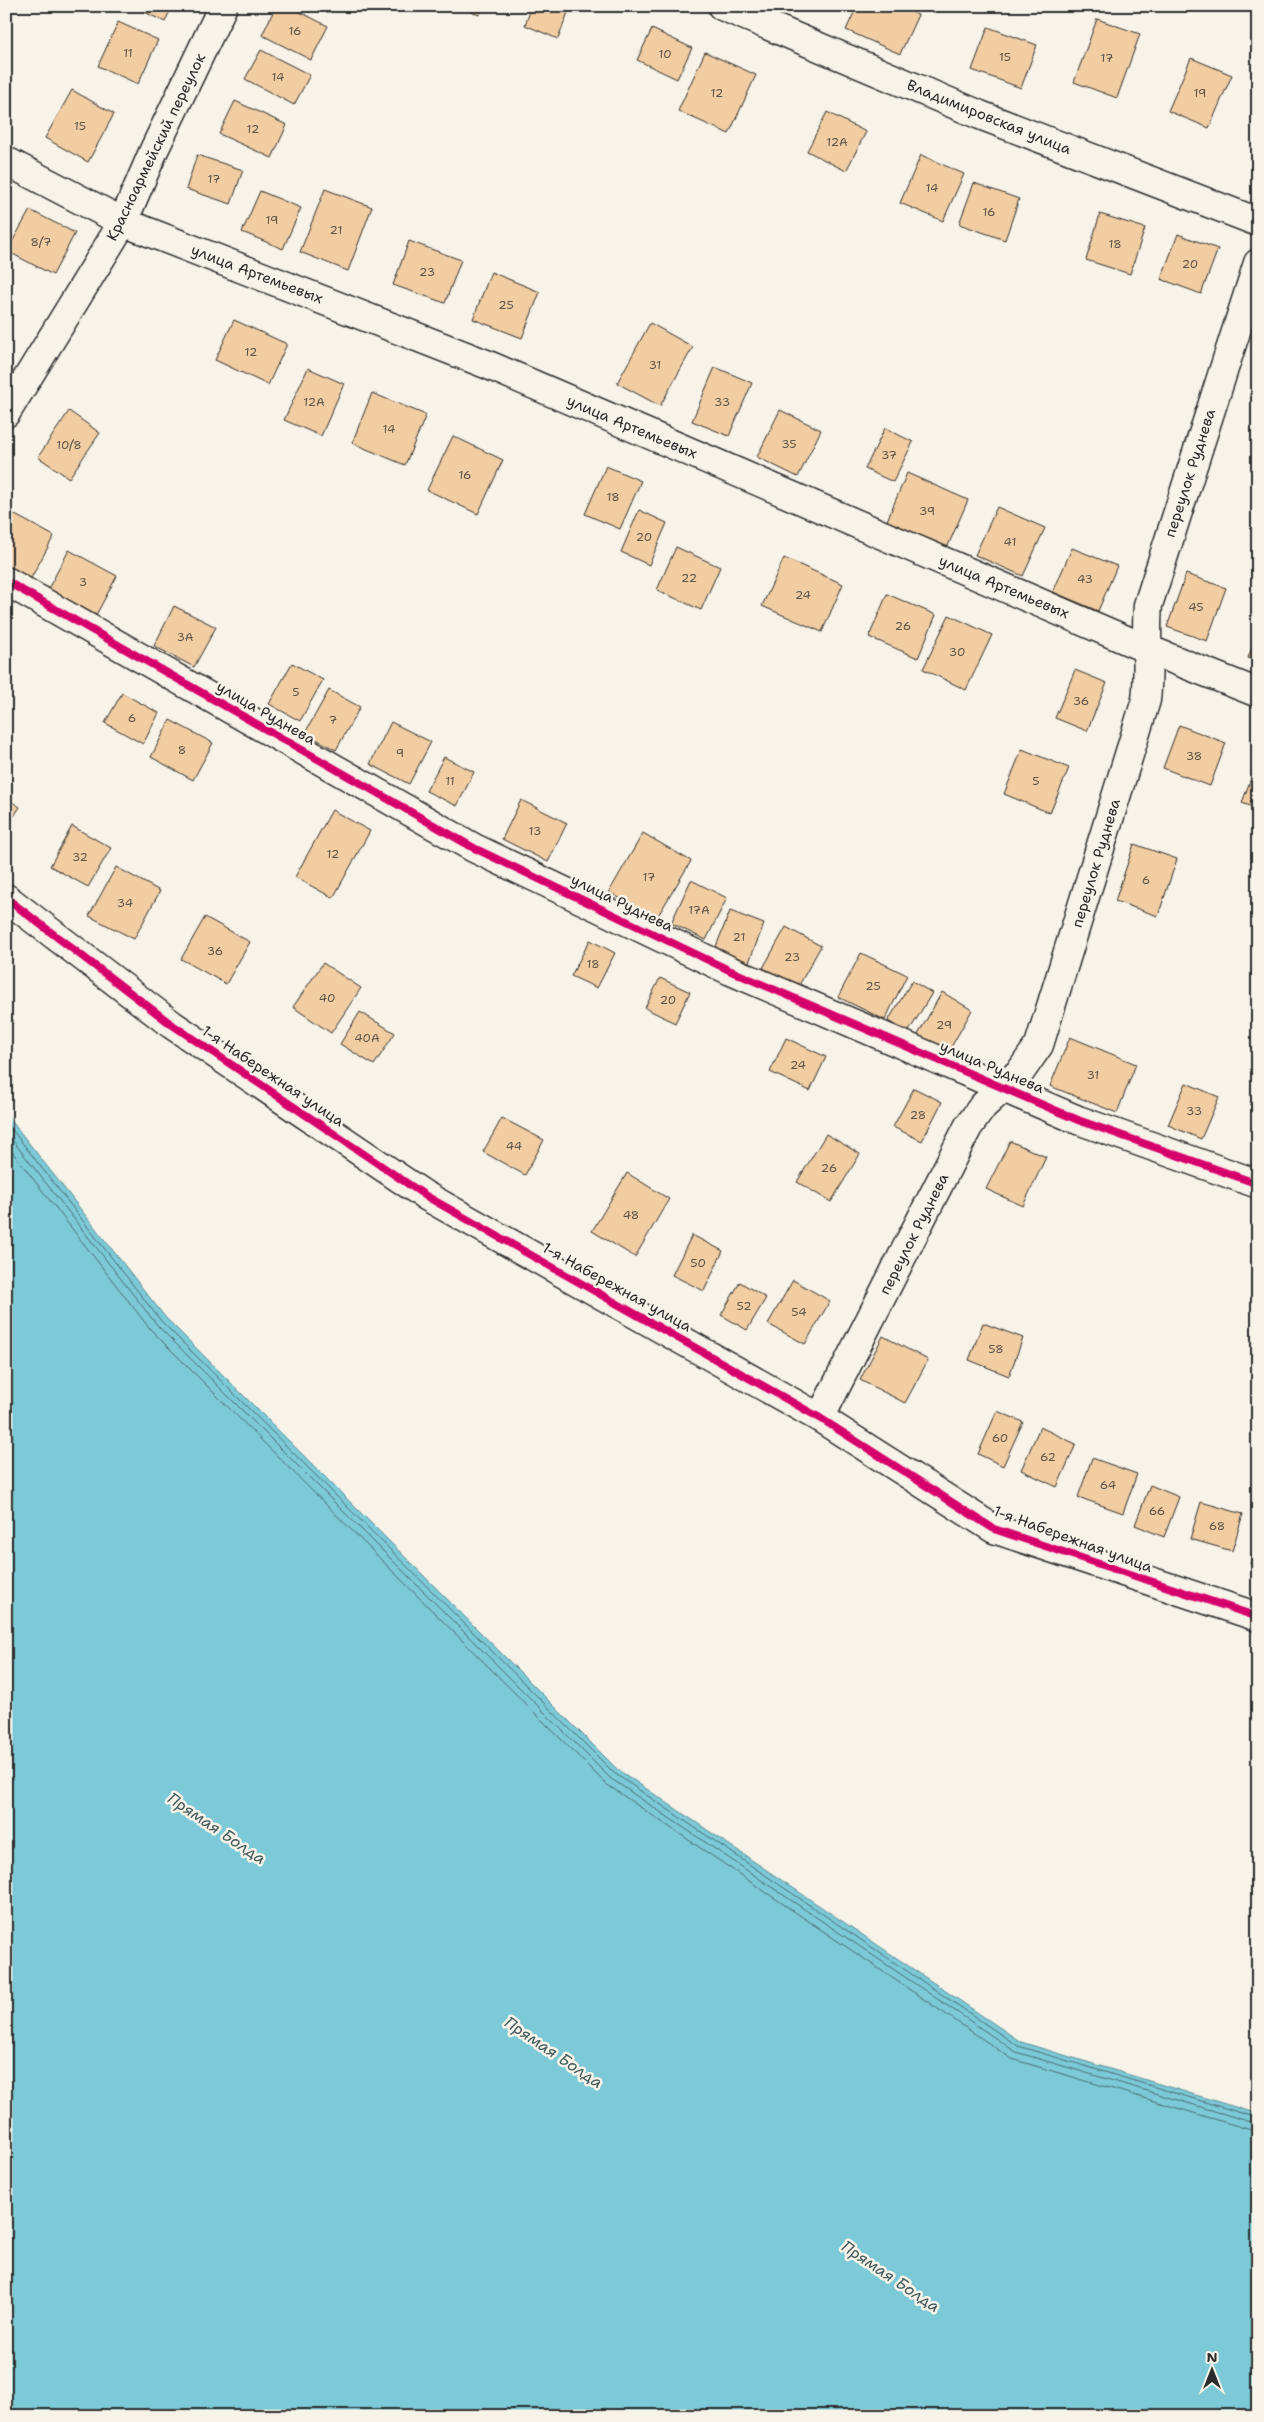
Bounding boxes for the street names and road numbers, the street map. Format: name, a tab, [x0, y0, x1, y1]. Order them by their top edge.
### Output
street label: Красноармейский переулок	[102, 50, 210, 244]
street label: Владимировская улица	[904, 75, 1075, 159]
street label: улица Артемьевых	[188, 240, 326, 308]
street label: улица Артемьевых	[564, 390, 700, 464]
street label: переулок Руднева	[1160, 406, 1220, 540]
street label: улица Артемьевых	[936, 550, 1072, 624]
street label: улица Руднева	[213, 676, 320, 750]
street label: переулок Руднева	[1067, 795, 1125, 930]
street label: улица Руднева	[568, 870, 677, 937]
street label: 1-я Набережная улица	[198, 1021, 349, 1132]
street label: улица Руднева	[937, 1036, 1048, 1098]
street label: переулок Руднева	[875, 1169, 954, 1298]
street label: 1-я Набережная улица	[539, 1238, 696, 1337]
street label: 1-я Набережная улица	[991, 1501, 1156, 1577]

